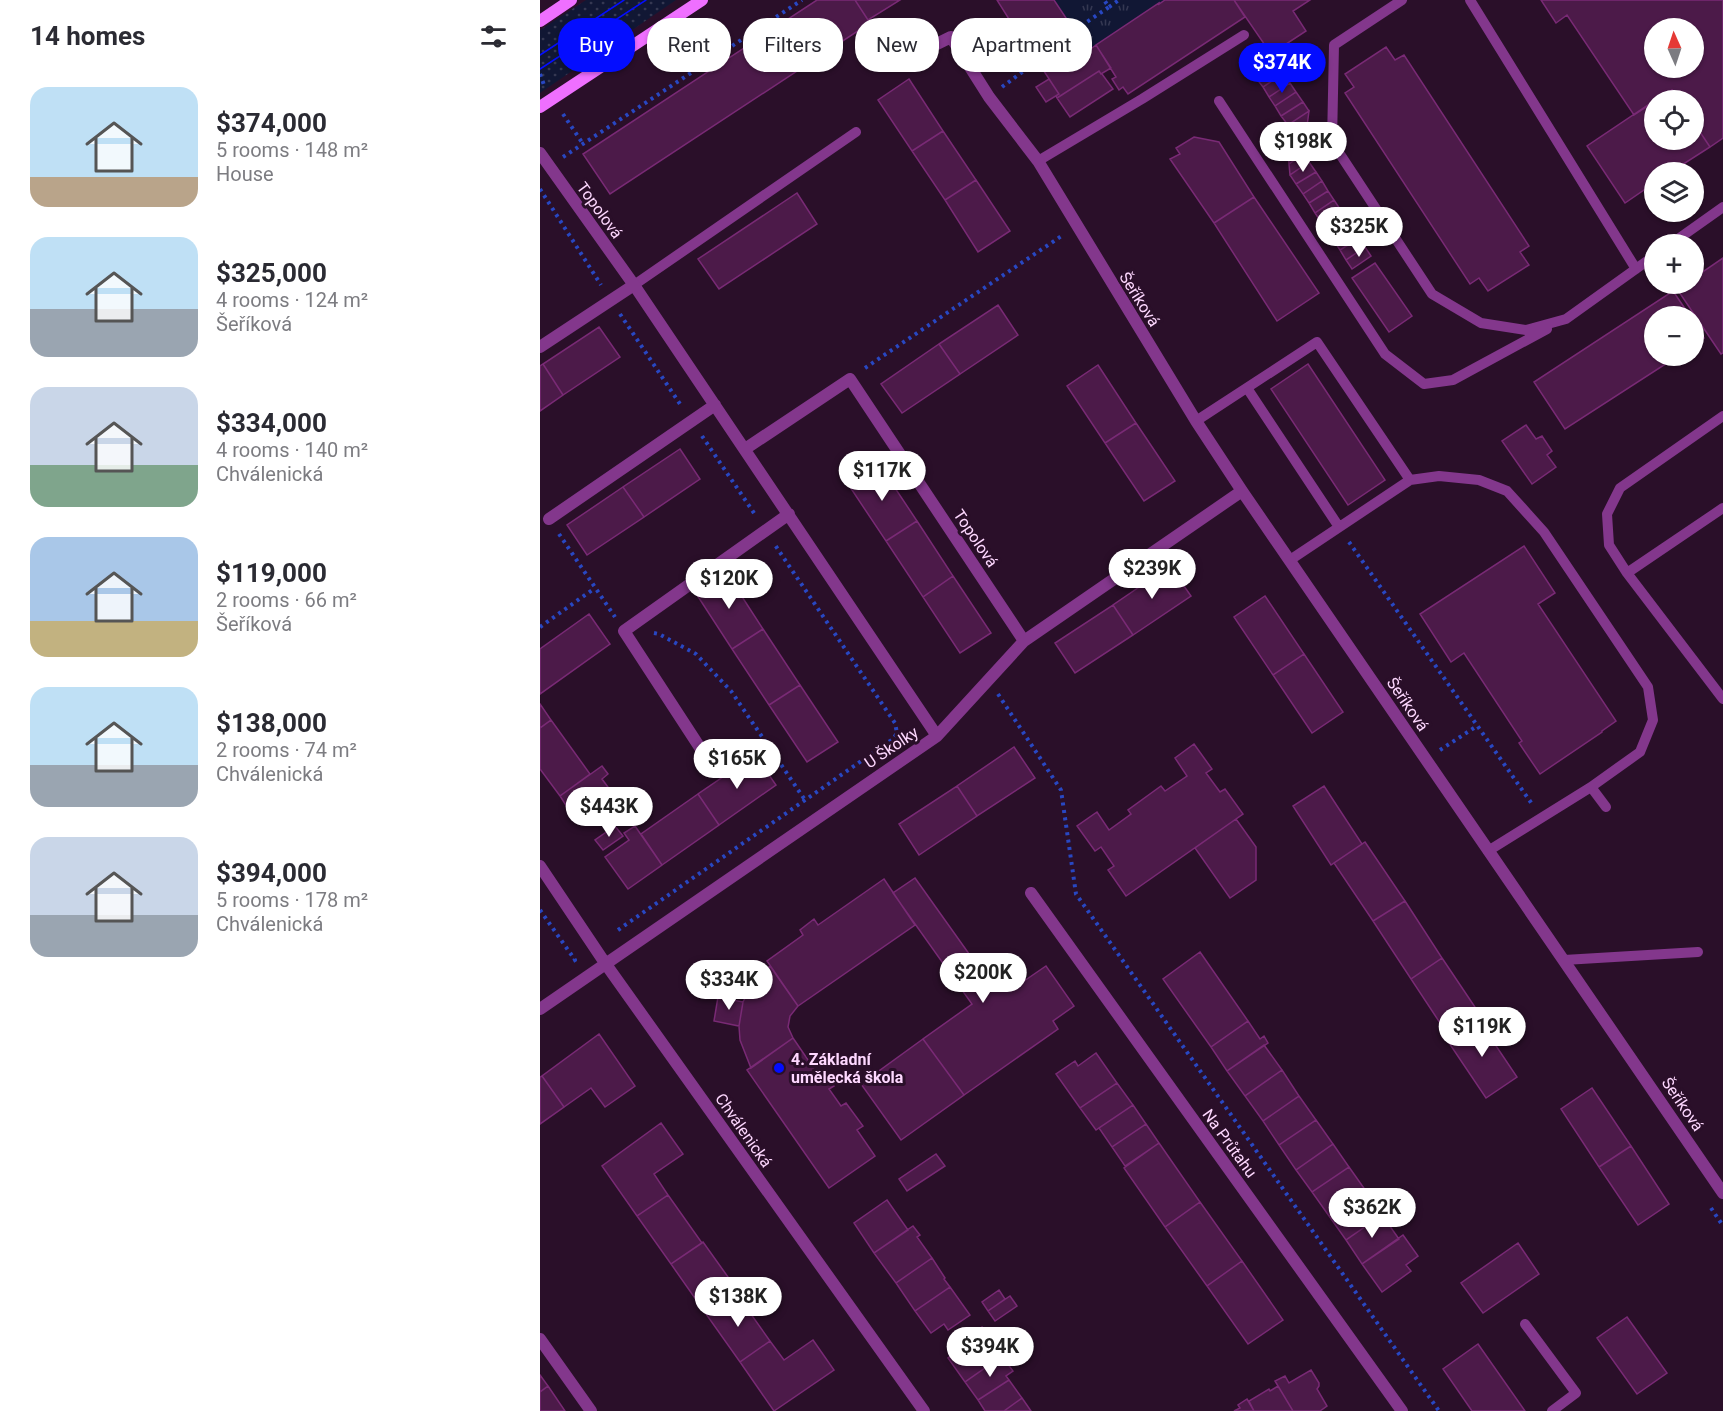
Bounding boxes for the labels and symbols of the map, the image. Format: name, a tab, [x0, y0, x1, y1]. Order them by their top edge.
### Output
north arrow	[1644, 18, 1704, 78]
pin: $374K	[1240, 43, 1324, 94]
pin: $198K	[1261, 122, 1345, 173]
street label: Topolová	[573, 178, 626, 242]
pin: $325K	[1317, 207, 1401, 258]
street label: Šeříková	[1115, 268, 1165, 330]
pin: $117K	[840, 451, 924, 502]
street label: Topolová	[949, 506, 1002, 571]
pin: $239K	[1110, 549, 1194, 600]
pin: $120K	[687, 559, 771, 610]
street label: Šeříková	[1383, 673, 1433, 735]
street label: U Školky	[860, 722, 922, 772]
pin: $165K	[695, 739, 779, 790]
pin: $443K	[567, 787, 651, 838]
pin: $200K	[941, 953, 1025, 1004]
pin: $334K	[687, 960, 771, 1011]
pin: $119K	[1440, 1007, 1524, 1058]
place label: 4. Základní umělecká škola	[791, 1050, 904, 1087]
marker: 4. Základní umělecká škola	[772, 1061, 786, 1075]
street label: Šeříková	[1658, 1073, 1708, 1135]
street label: Chválenická	[711, 1090, 776, 1171]
street label: Na Průtahu	[1198, 1105, 1261, 1181]
pin: $362K	[1330, 1188, 1414, 1239]
pin: $138K	[696, 1277, 780, 1328]
pin: $394K	[948, 1327, 1032, 1378]

